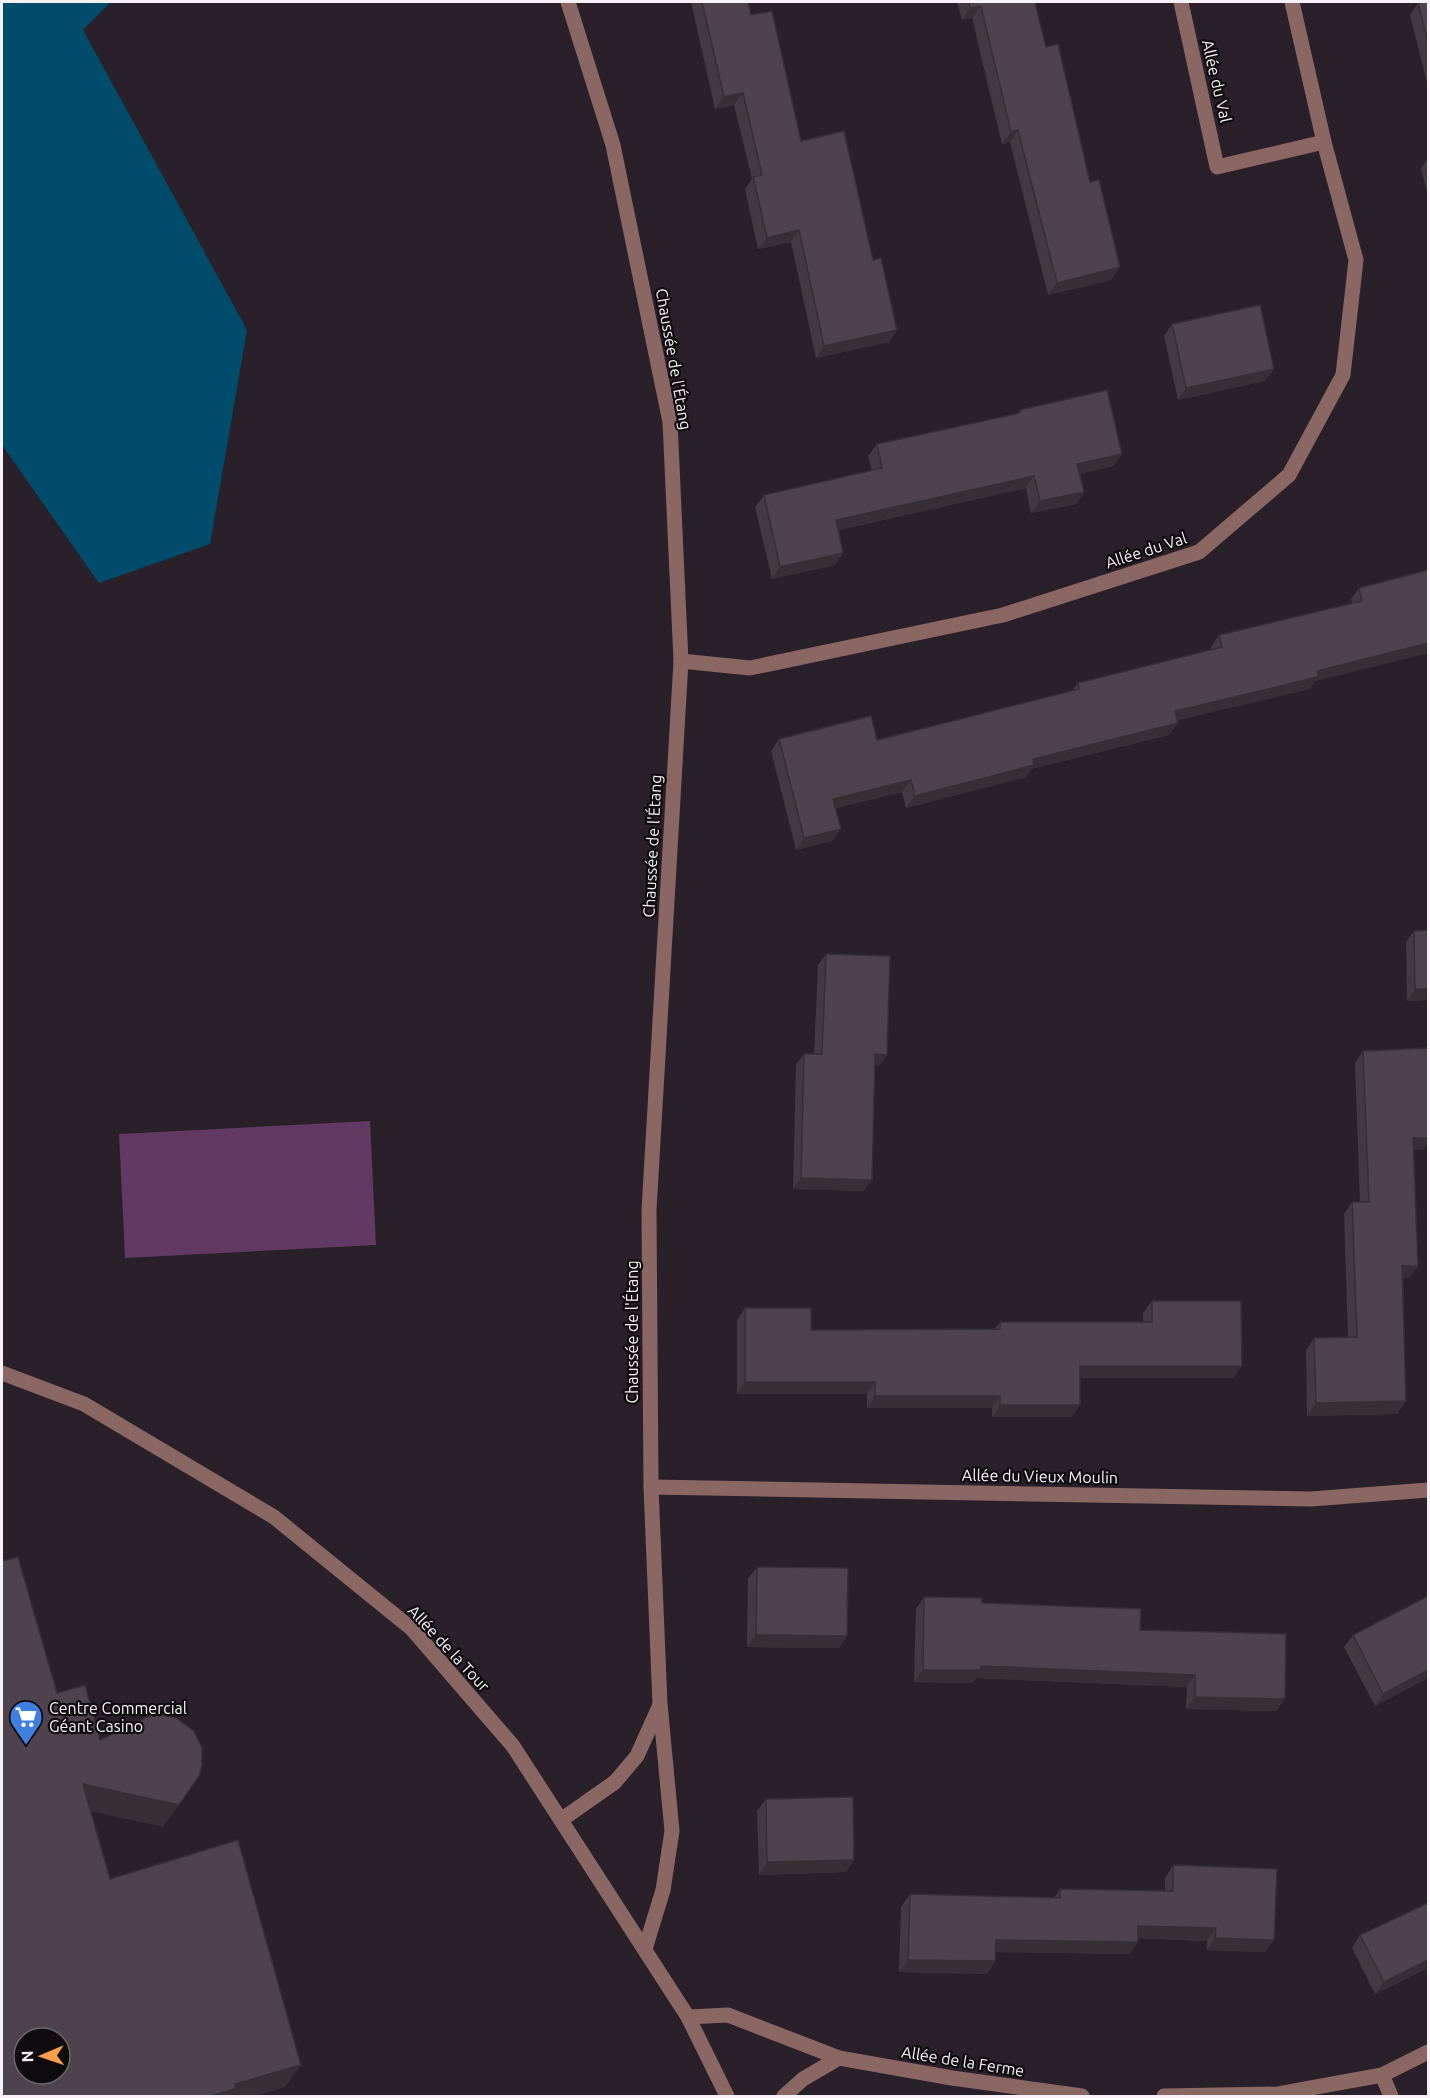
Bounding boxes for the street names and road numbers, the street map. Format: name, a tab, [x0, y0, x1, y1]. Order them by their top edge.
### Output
street label: Allée du Val	[1199, 38, 1235, 124]
street label: Chaussée de l'Étang	[653, 287, 697, 431]
street label: Allée du Val	[1103, 528, 1189, 572]
street label: Chaussée de l'Étang	[637, 774, 665, 918]
street label: Chaussée de l'Étang	[621, 1260, 641, 1404]
street label: Allée du Vieux Moulin	[962, 1466, 1118, 1486]
street label: Allée de la Tour	[405, 1601, 493, 1695]
street label: Allée de la Ferme	[900, 2042, 1026, 2080]

